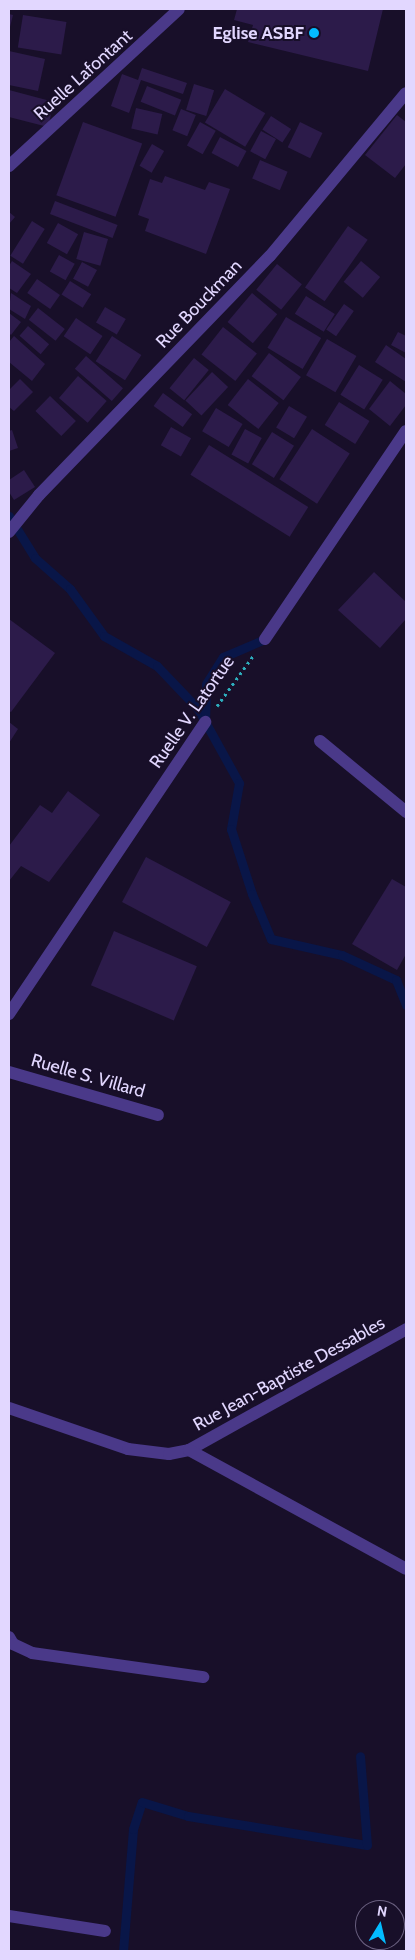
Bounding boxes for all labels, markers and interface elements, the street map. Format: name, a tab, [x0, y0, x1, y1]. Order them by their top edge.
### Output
place label: Eglise ASBF	[213, 22, 304, 44]
street label: Ruelle Lafontant	[29, 25, 137, 125]
marker: Eglise ASBF	[308, 27, 320, 39]
street label: Rue Bouckman	[152, 255, 246, 353]
street label: Ruelle V. Latortue	[145, 651, 239, 773]
street label: Ruelle S. Villard	[29, 1049, 147, 1103]
street label: Rue Jean-Baptiste Dessables	[189, 1312, 389, 1436]
north arrow	[355, 1900, 405, 1950]
text: N	[376, 1902, 388, 1921]

